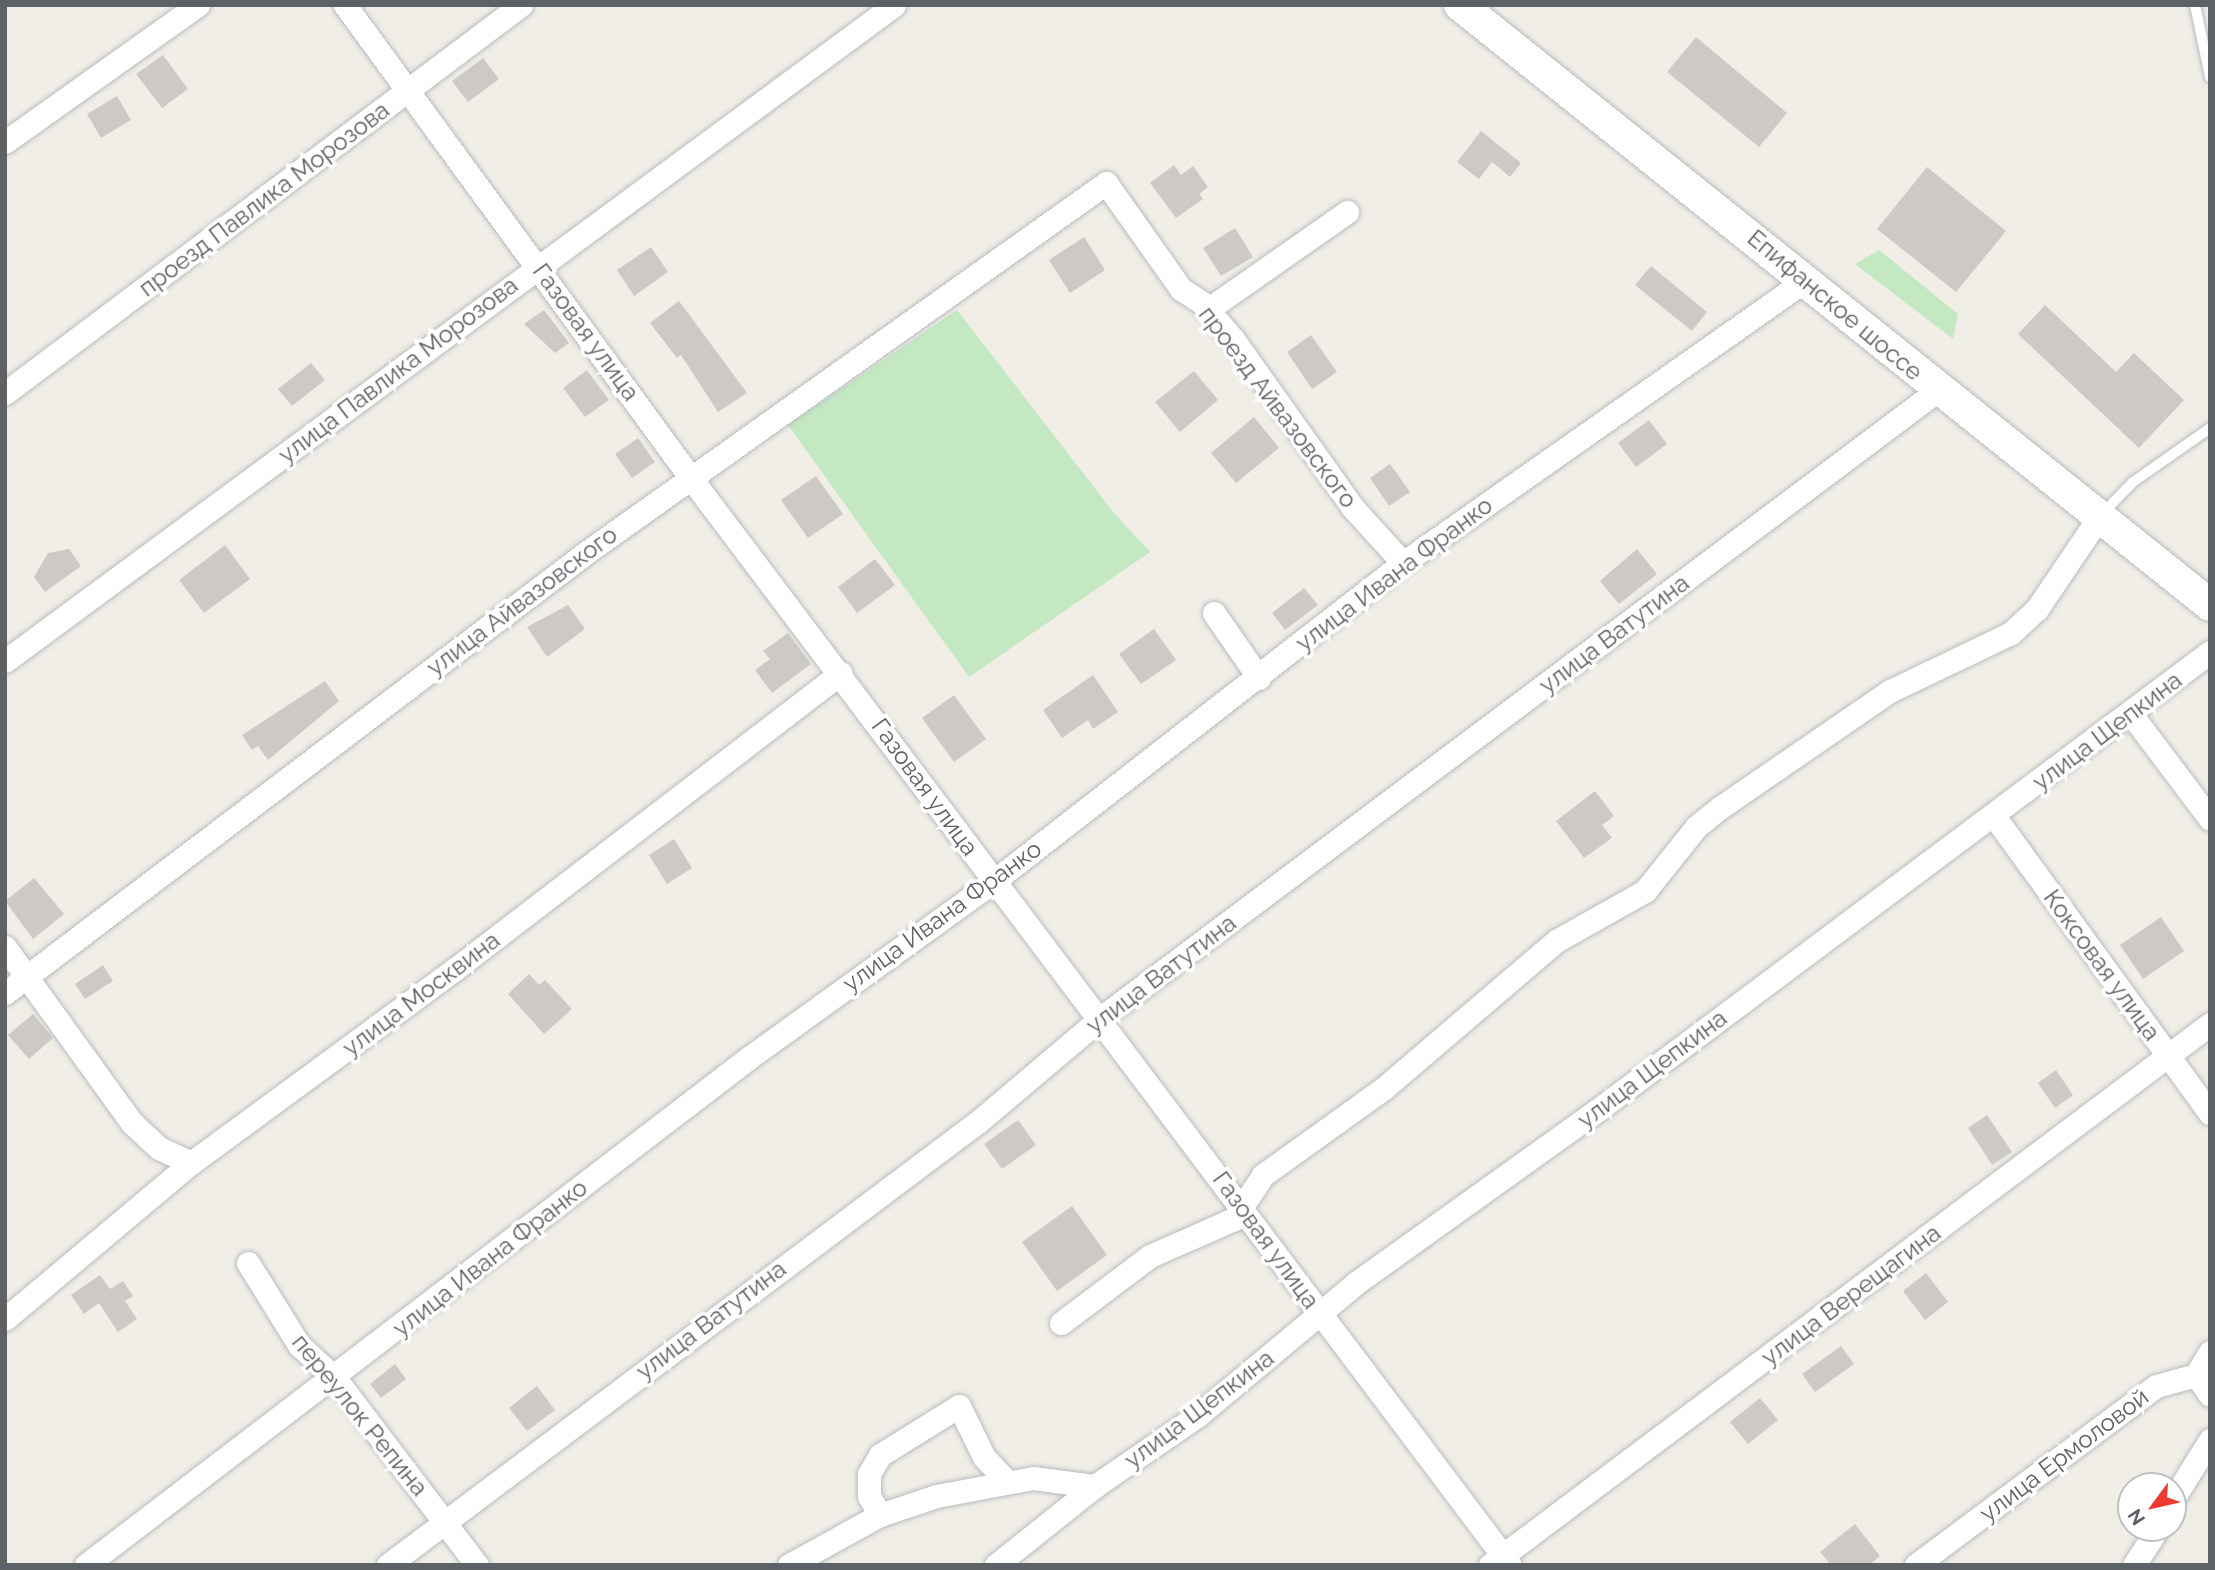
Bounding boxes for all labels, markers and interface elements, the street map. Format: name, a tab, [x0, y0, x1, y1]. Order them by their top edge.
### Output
street label: проезд Павлика Морозова	[133, 95, 395, 303]
street label: Епифанское шоссе	[1742, 223, 1928, 387]
street label: Газовая улица	[526, 258, 646, 406]
street label: улица Павлика Морозова	[273, 271, 523, 469]
street label: проезд Айвазовского	[1193, 300, 1363, 514]
street label: улица Ивана Франко	[1290, 491, 1498, 657]
street label: улица Айвазовского	[421, 520, 623, 682]
street label: улица Ватутина	[1533, 568, 1695, 700]
street label: улица Щепкина	[2027, 666, 2187, 796]
street label: Газовая улица	[865, 713, 985, 861]
street label: улица Ивана Франко	[837, 834, 1047, 998]
street label: Коксовая улица	[2037, 884, 2167, 1046]
street label: улица Ватутина	[1080, 908, 1242, 1040]
street label: улица Москвина	[337, 926, 505, 1062]
street label: улица Щепкина	[1572, 1004, 1732, 1134]
street label: Газовая улица	[1206, 1166, 1326, 1314]
street label: улица Ивана Франко	[387, 1173, 593, 1343]
street label: улица Верещагина	[1756, 1218, 1946, 1372]
street label: улица Ватутина	[630, 1254, 792, 1386]
street label: переулок Репина	[286, 1328, 434, 1502]
street label: улица Щепкина	[1119, 1344, 1279, 1474]
street label: улица Ермоловой	[1974, 1382, 2154, 1528]
north arrow	[2117, 1472, 2187, 1542]
text: N	[2123, 1505, 2149, 1529]

